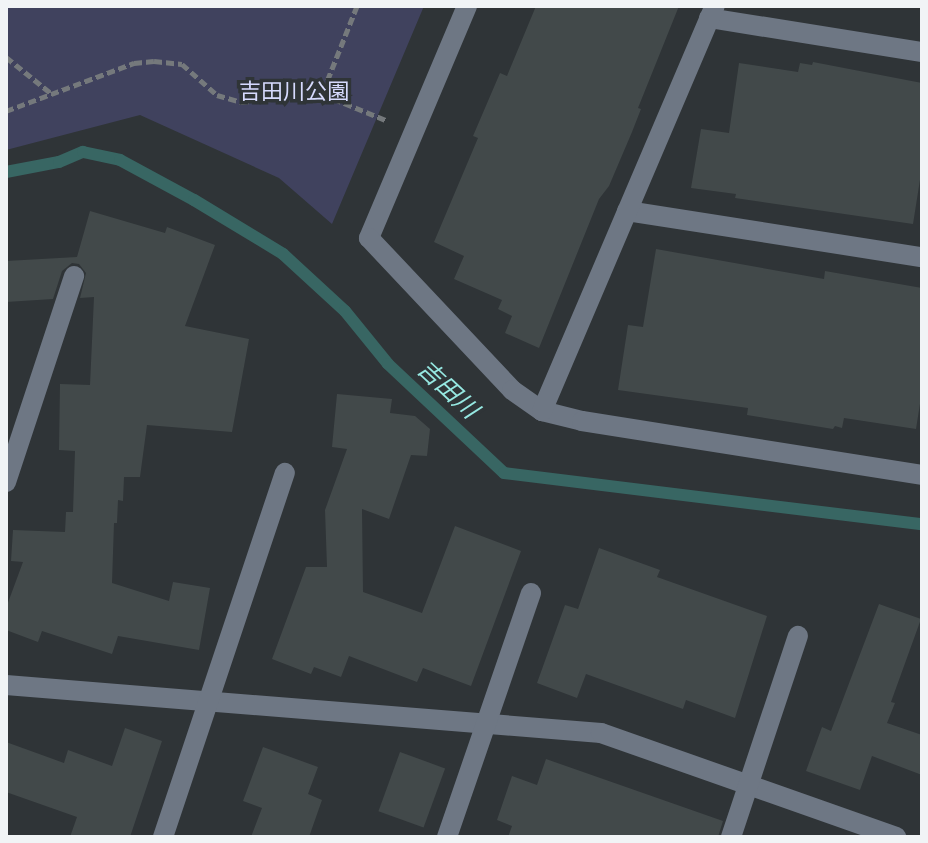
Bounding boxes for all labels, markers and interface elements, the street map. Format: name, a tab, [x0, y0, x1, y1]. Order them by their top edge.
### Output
park label: 吉田川公園	[239, 78, 349, 104]
water label: 吉田川	[412, 354, 484, 424]

